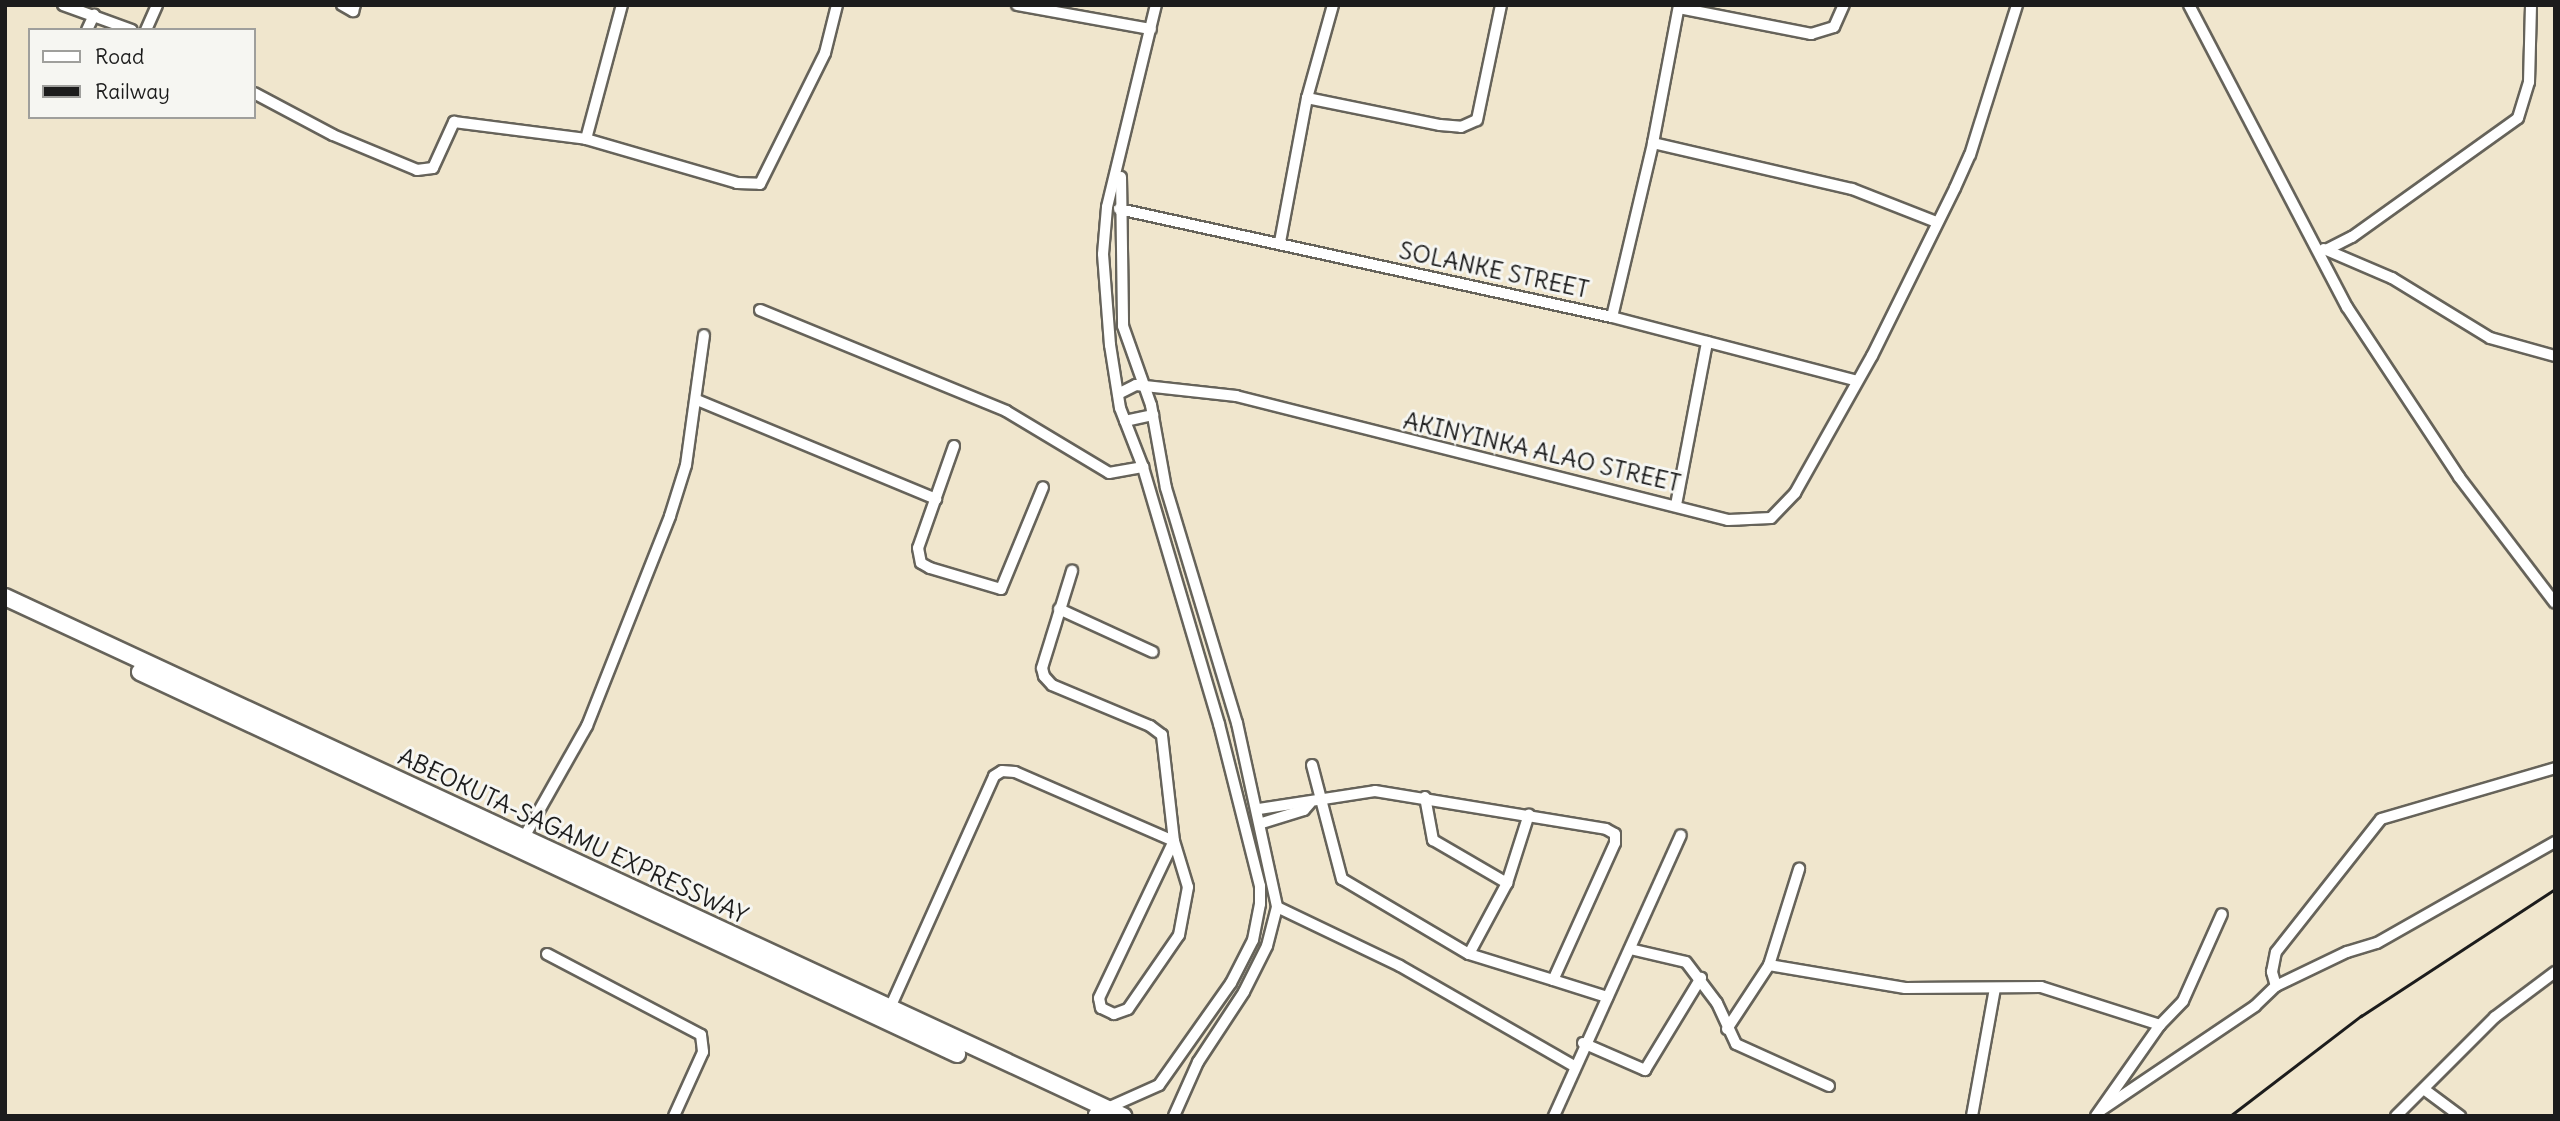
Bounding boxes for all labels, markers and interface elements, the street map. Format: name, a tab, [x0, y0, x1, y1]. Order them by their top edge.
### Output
legend	[28, 28, 256, 119]
text: Road	[95, 43, 144, 70]
text: Railway	[95, 78, 170, 105]
street label: SOLANKE STREET	[1396, 236, 1592, 304]
street label: AKINYINKA ALAO STREET	[1401, 406, 1683, 498]
street label: ABEOKUTA-SAGAMU EXPRESSWAY	[394, 742, 752, 930]

